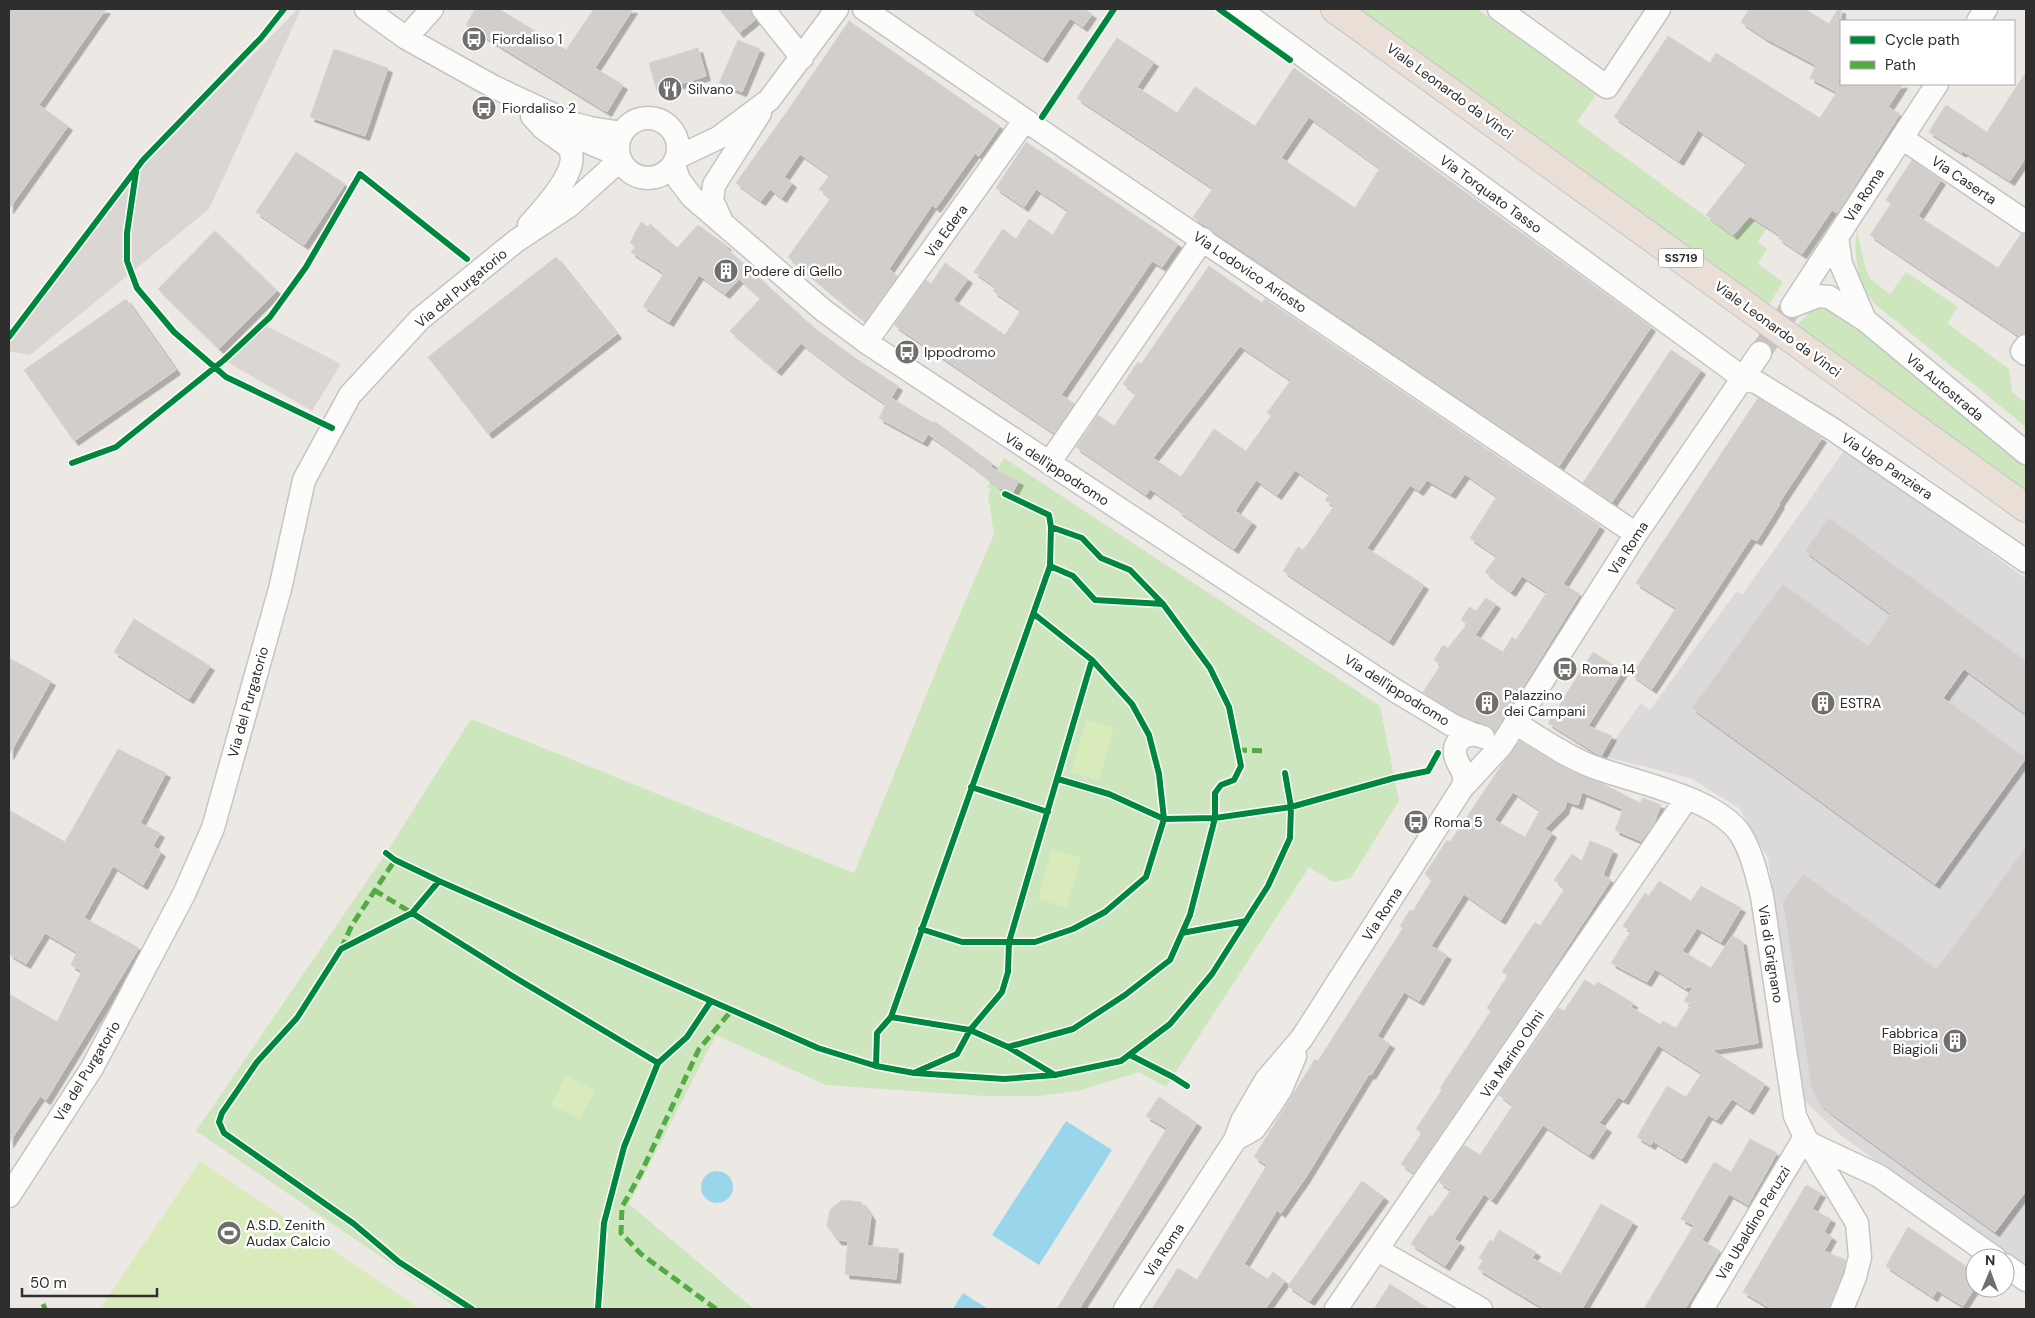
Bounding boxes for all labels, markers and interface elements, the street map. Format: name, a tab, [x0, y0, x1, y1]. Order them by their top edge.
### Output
legend	[1840, 20, 2015, 85]
bus stop icon: Fiordaliso 1	[461, 26, 487, 52]
place label: Fiordaliso 1	[492, 30, 562, 48]
text: Cycle path	[1885, 30, 1960, 50]
street label: Viale Leonardo da Vinci	[1383, 39, 1517, 143]
text: Path	[1885, 55, 1916, 75]
restaurant icon: Silvano	[657, 76, 683, 102]
place label: Silvano	[688, 80, 734, 98]
bus stop icon: Fiordaliso 2	[471, 95, 497, 121]
place label: Fiordaliso 2	[502, 99, 576, 117]
street label: Via Torquato Tasso	[1436, 151, 1546, 237]
street label: Via Caserta	[1928, 152, 2000, 208]
street label: Via Roma	[1840, 165, 1888, 225]
street label: Via Edera	[921, 201, 971, 261]
street label: Via Lodovico Ariosto	[1190, 227, 1310, 317]
street label: Via del Purgatorio	[411, 244, 511, 332]
road number: SS719	[1658, 248, 1704, 268]
building icon: Podere di Gello	[713, 258, 739, 284]
place label: Podere di Gello	[744, 262, 842, 280]
street label: Viale Leonardo da Vinci	[1711, 277, 1845, 381]
bus stop icon: Ippodromo	[894, 339, 920, 365]
place label: Ippodromo	[924, 343, 996, 361]
street label: Via Autostrada	[1902, 349, 1988, 425]
street label: Via dell'ippodromo	[1001, 428, 1113, 510]
street label: Via Ugo Panziera	[1838, 429, 1936, 503]
street label: Via Roma	[1604, 518, 1652, 578]
street label: Via del Purgatorio	[224, 645, 272, 759]
street label: Via dell'ippodromo	[1341, 650, 1453, 730]
bus stop icon: Roma 14	[1552, 656, 1578, 682]
place label: Roma 14	[1582, 660, 1635, 678]
place label: Palazzino dei Campani	[1504, 686, 1586, 720]
building icon: Palazzino dei Campani	[1474, 690, 1500, 716]
building icon: ESTRA	[1810, 690, 1836, 716]
place label: ESTRA	[1840, 694, 1881, 712]
bus stop icon: Roma 5	[1403, 809, 1429, 835]
place label: Roma 5	[1434, 813, 1483, 831]
street label: Via Roma	[1358, 884, 1406, 944]
street label: Via di Grignano	[1754, 904, 1788, 1004]
street label: Via Marino Olmi	[1476, 1007, 1548, 1101]
street label: Via del Purgatorio	[50, 1017, 124, 1125]
place label: Fabbrica Biagioli	[1882, 1024, 1938, 1058]
building icon: Fabbrica Biagioli	[1942, 1028, 1968, 1054]
street label: Via Ubaldino Peruzzi	[1712, 1163, 1794, 1283]
place label: A.S.D. Zenith Audax Calcio	[246, 1216, 331, 1250]
sports icon: A.S.D. Zenith Audax Calcio	[216, 1220, 242, 1246]
street label: Via Roma	[1140, 1220, 1188, 1280]
north arrow	[1965, 1248, 2015, 1298]
text: N	[1985, 1251, 1995, 1269]
scale bar	[22, 1266, 158, 1298]
text: 50 m	[30, 1273, 67, 1293]

